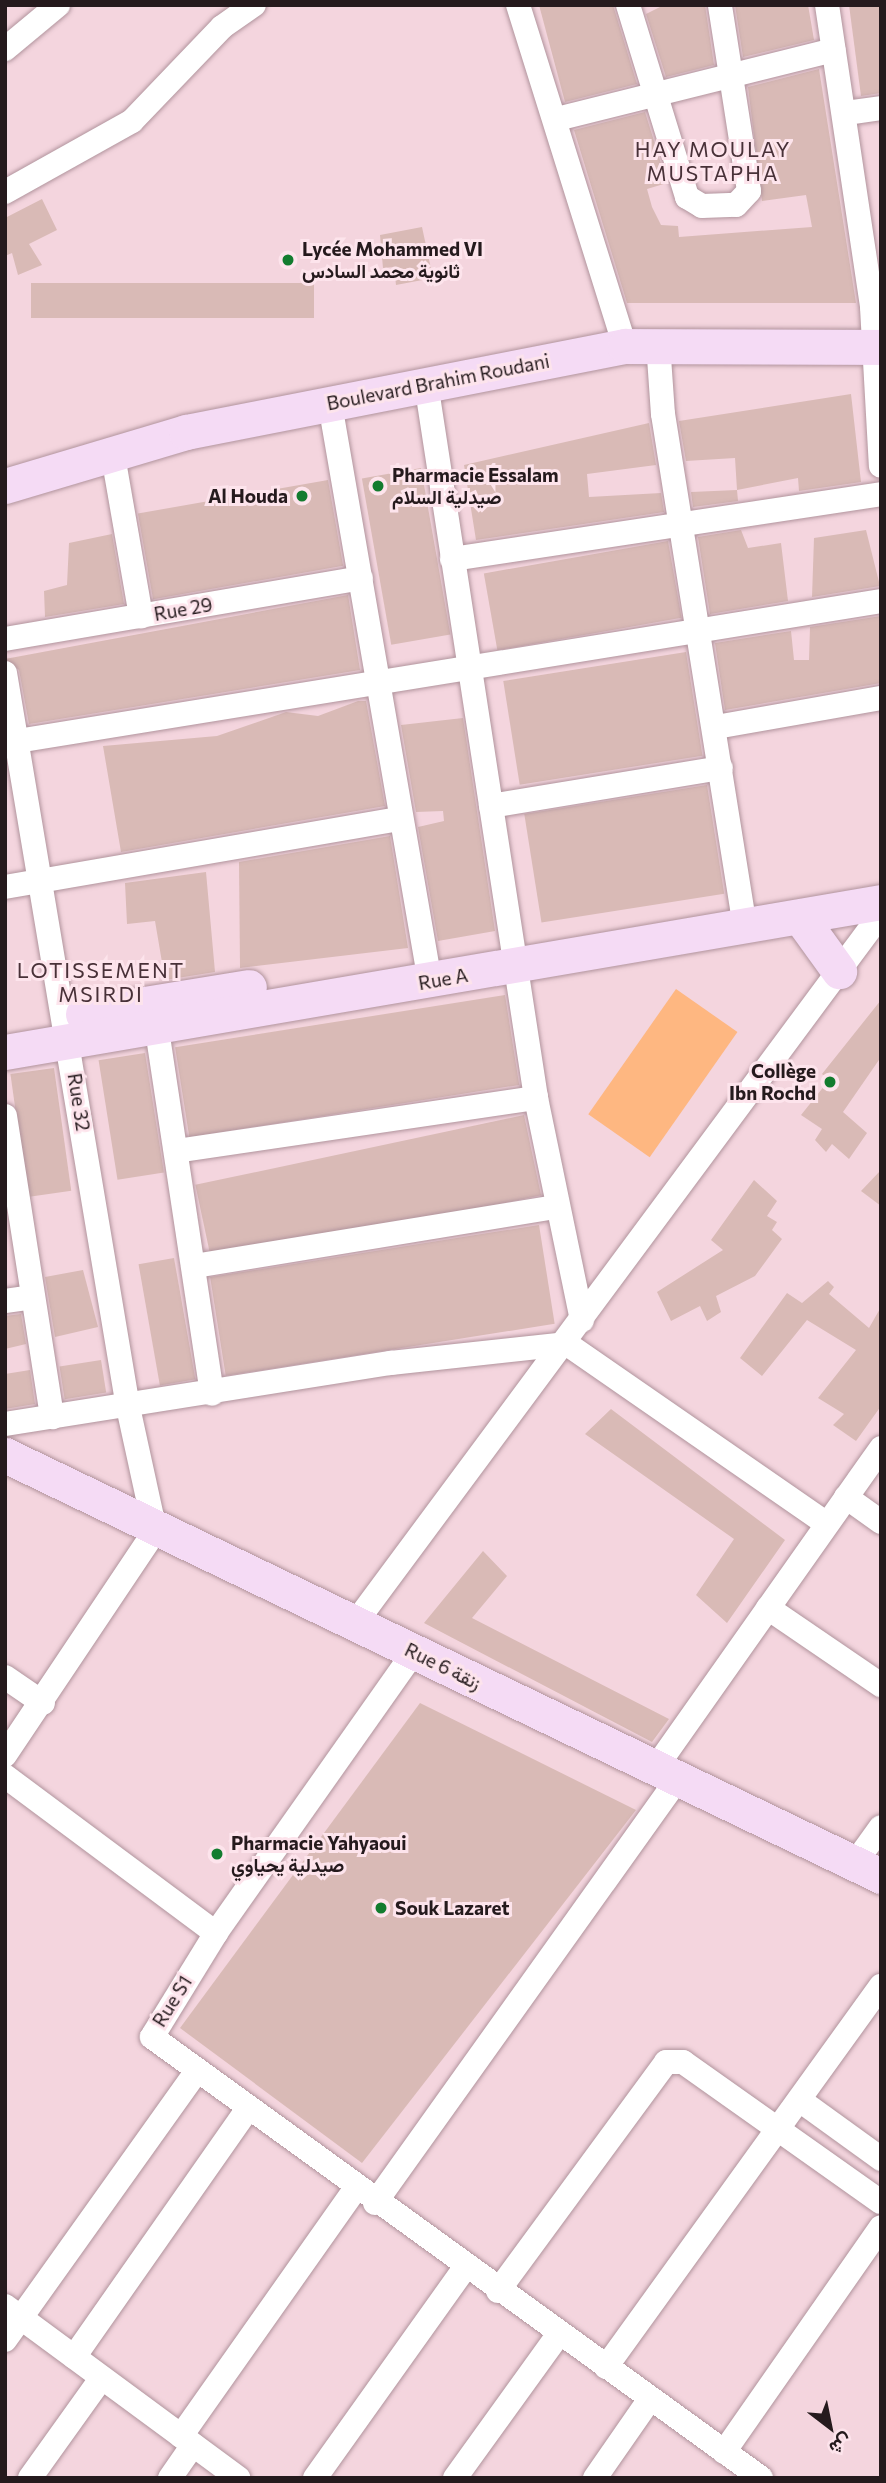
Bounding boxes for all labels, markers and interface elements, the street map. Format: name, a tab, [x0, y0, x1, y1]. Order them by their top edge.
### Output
district label: HAY MOULAY MUSTAPHA	[636, 136, 790, 186]
place label: Lycée Mohammed VI ثانوية محمد السادس	[302, 238, 483, 282]
marker: Lycée Mohammed VI ثانوية محمد السادس	[280, 252, 296, 268]
street label: Boulevard Brahim Roudani	[325, 349, 551, 415]
place label: Pharmacie Essalam صيدلية السلام	[392, 464, 559, 508]
marker: Pharmacie Essalam صيدلية السلام	[370, 478, 386, 494]
place label: Al Houda	[208, 485, 288, 507]
marker: Al Houda	[294, 488, 310, 504]
street label: Rue 29	[152, 593, 214, 625]
district label: LOTISSEMENT MSIRDI	[18, 957, 184, 1007]
street label: Rue A	[416, 963, 470, 995]
place label: Collège Ibn Rochd	[729, 1060, 816, 1104]
street label: Rue 32	[63, 1071, 95, 1133]
marker: Collège Ibn Rochd	[822, 1074, 838, 1090]
street label: Rue 6 زنقة	[401, 1638, 485, 1694]
place label: Pharmacie Yahyaoui صيدلية يحياوي	[231, 1832, 406, 1876]
marker: Pharmacie Yahyaoui صيدلية يحياوي	[209, 1846, 225, 1862]
place label: Souk Lazaret	[395, 1897, 510, 1919]
marker: Souk Lazaret	[373, 1900, 389, 1916]
street label: Rue S1	[147, 1971, 197, 2031]
north arrow	[795, 2392, 865, 2462]
text: ش	[826, 2429, 857, 2461]

